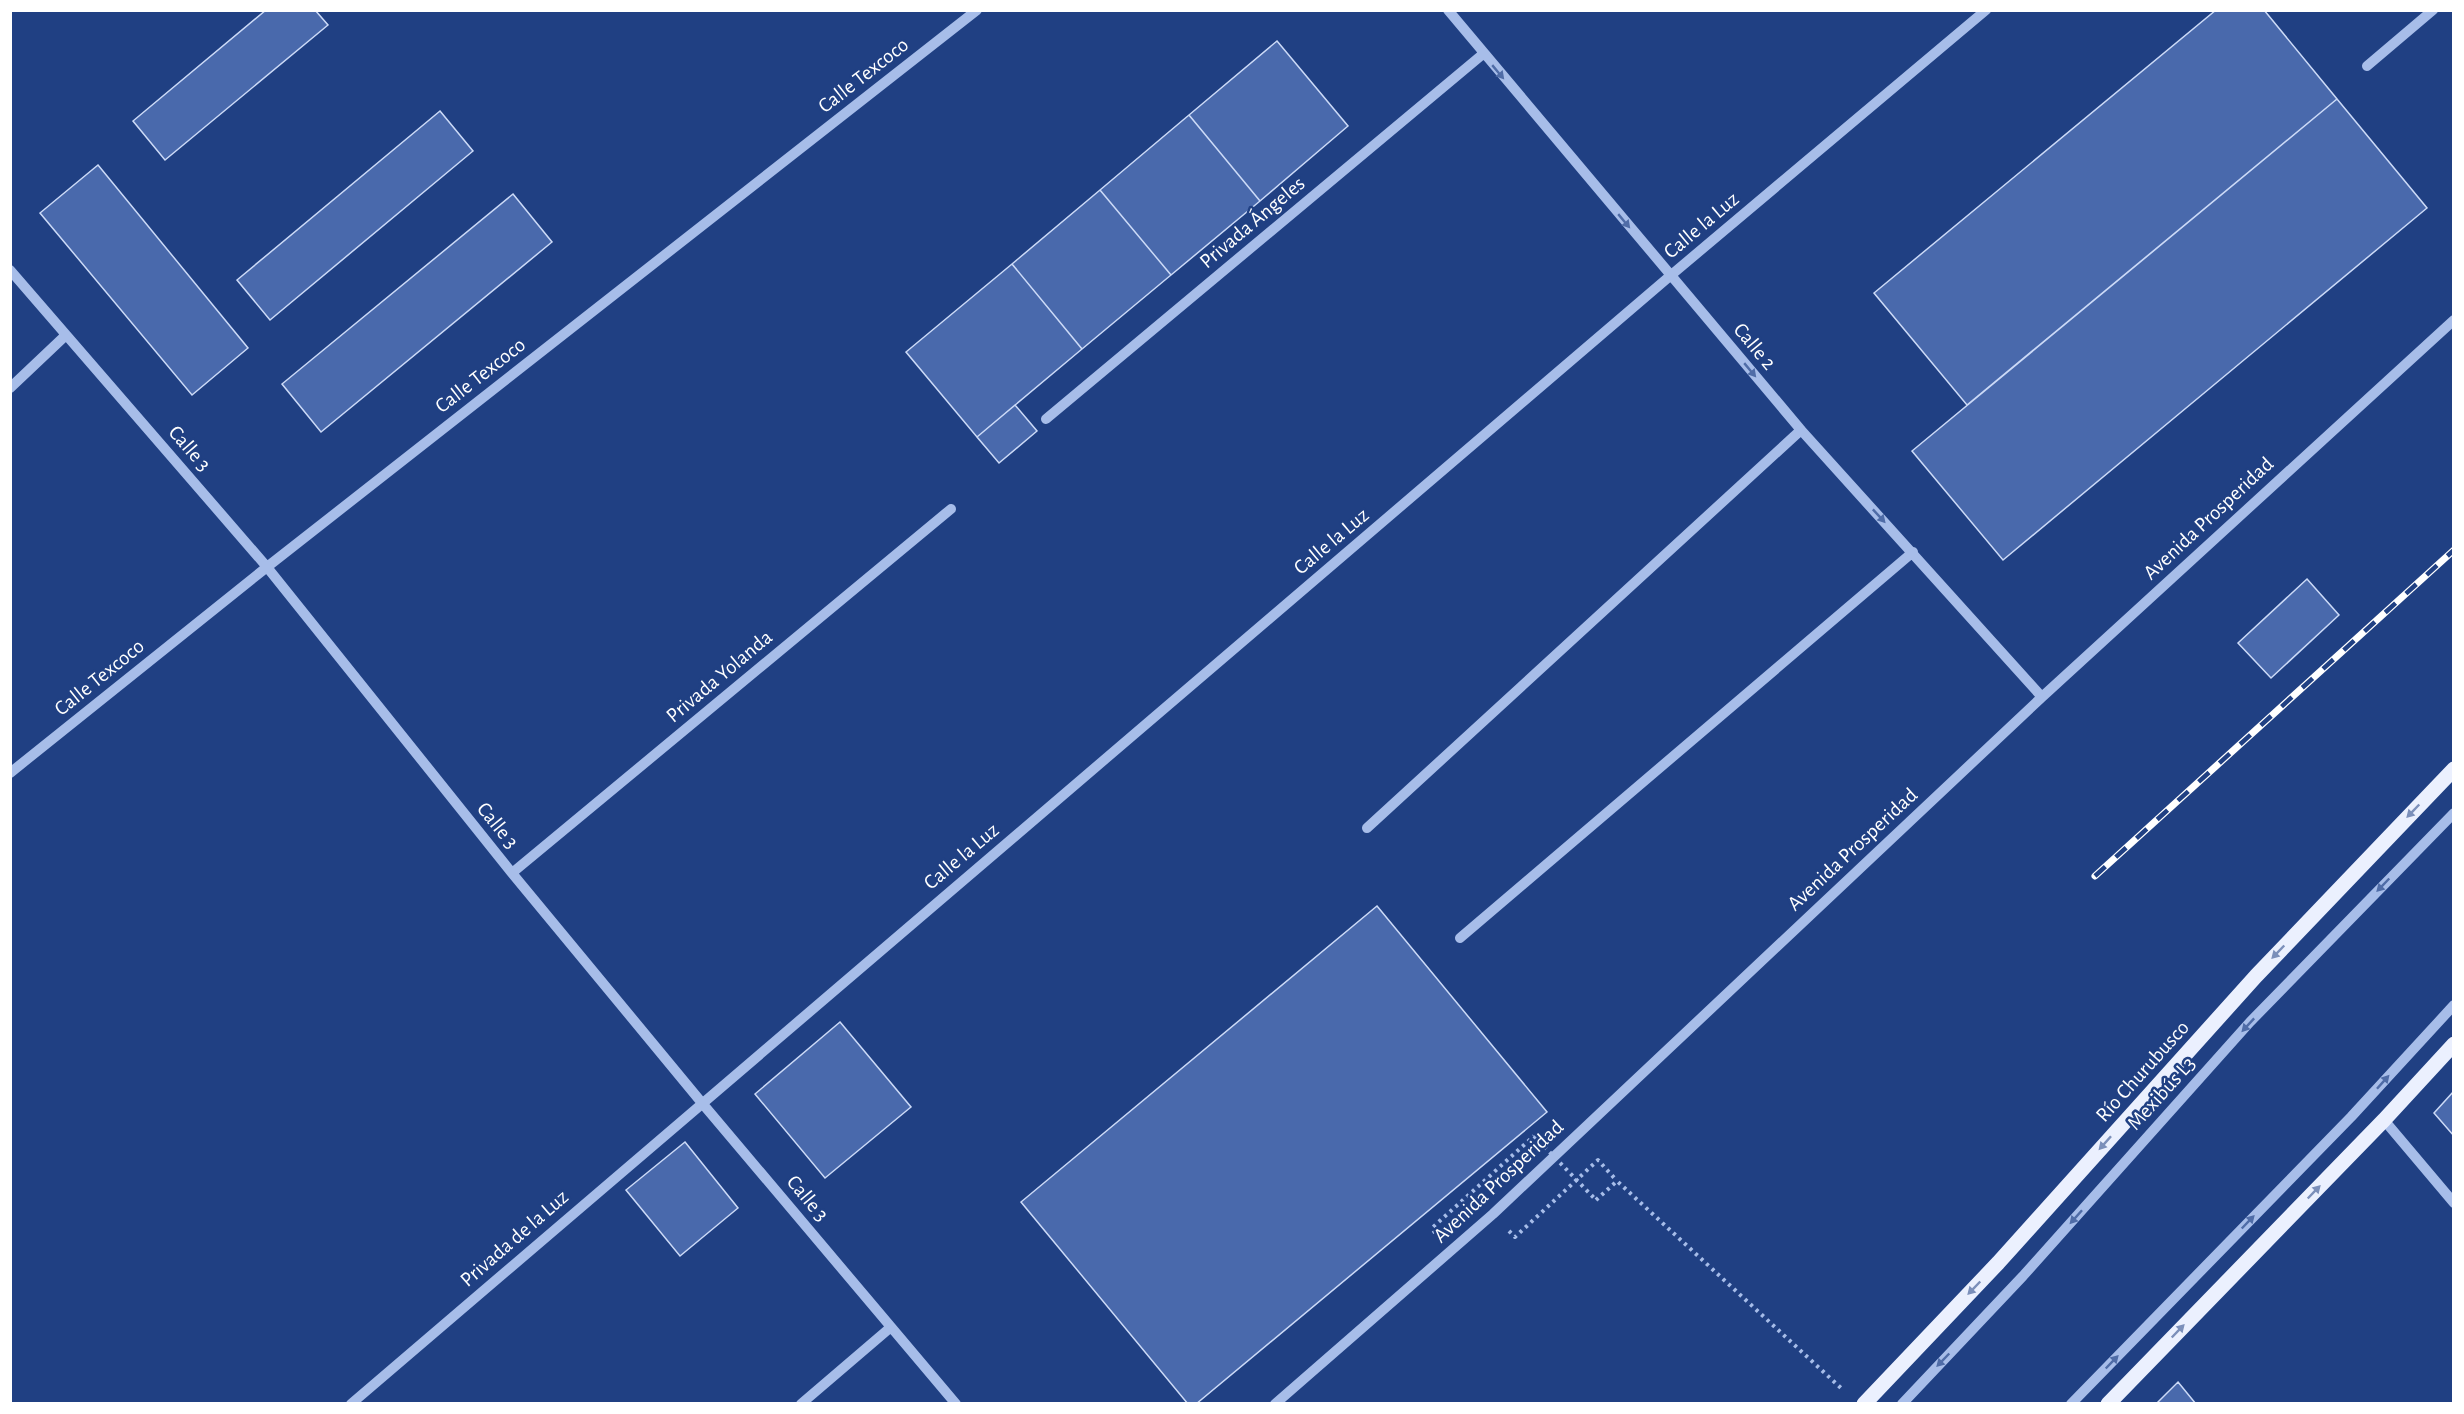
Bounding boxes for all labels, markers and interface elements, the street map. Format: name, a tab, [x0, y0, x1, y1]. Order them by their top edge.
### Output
street label: Calle Texcoco	[814, 34, 912, 117]
one-way arrow	[1491, 64, 1504, 79]
street label: Privada Ángeles	[1194, 171, 1309, 272]
street label: Calle la Luz	[1660, 188, 1743, 263]
one-way arrow	[1617, 213, 1630, 228]
street label: Calle 2	[1729, 319, 1780, 374]
street label: Calle Texcoco	[431, 334, 529, 417]
one-way arrow	[1743, 362, 1756, 378]
street label: Calle 3	[164, 422, 215, 475]
street label: Avenida Prosperidad	[2139, 453, 2277, 584]
street label: Calle la Luz	[1290, 504, 1373, 579]
one-way arrow	[1872, 508, 1886, 523]
street label: Privada Yolanda	[662, 626, 776, 726]
street label: Calle Texcoco	[51, 635, 148, 720]
street label: Avenida Prosperidad	[1783, 784, 1921, 915]
street label: Calle 3	[473, 798, 522, 852]
one-way arrow	[2406, 803, 2420, 818]
street label: Calle la Luz	[920, 819, 1003, 894]
one-way arrow	[2377, 878, 2391, 892]
one-way arrow	[2272, 944, 2286, 958]
street label: Río Churubusco	[2092, 1017, 2193, 1126]
one-way arrow	[2242, 1017, 2255, 1032]
street label: Mexibús L3	[2123, 1053, 2199, 1134]
one-way arrow	[2376, 1074, 2390, 1089]
street label: Avenida Prosperidad	[1429, 1116, 1567, 1247]
one-way arrow	[2099, 1135, 2112, 1150]
street label: Calle 3	[783, 1171, 833, 1225]
one-way arrow	[2307, 1184, 2321, 1199]
street label: Privada de la Luz	[456, 1186, 572, 1291]
one-way arrow	[2070, 1209, 2083, 1224]
one-way arrow	[2241, 1216, 2255, 1230]
one-way arrow	[1968, 1280, 1982, 1294]
one-way arrow	[2171, 1324, 2185, 1339]
one-way arrow	[1937, 1352, 1950, 1367]
one-way arrow	[2105, 1354, 2119, 1369]

